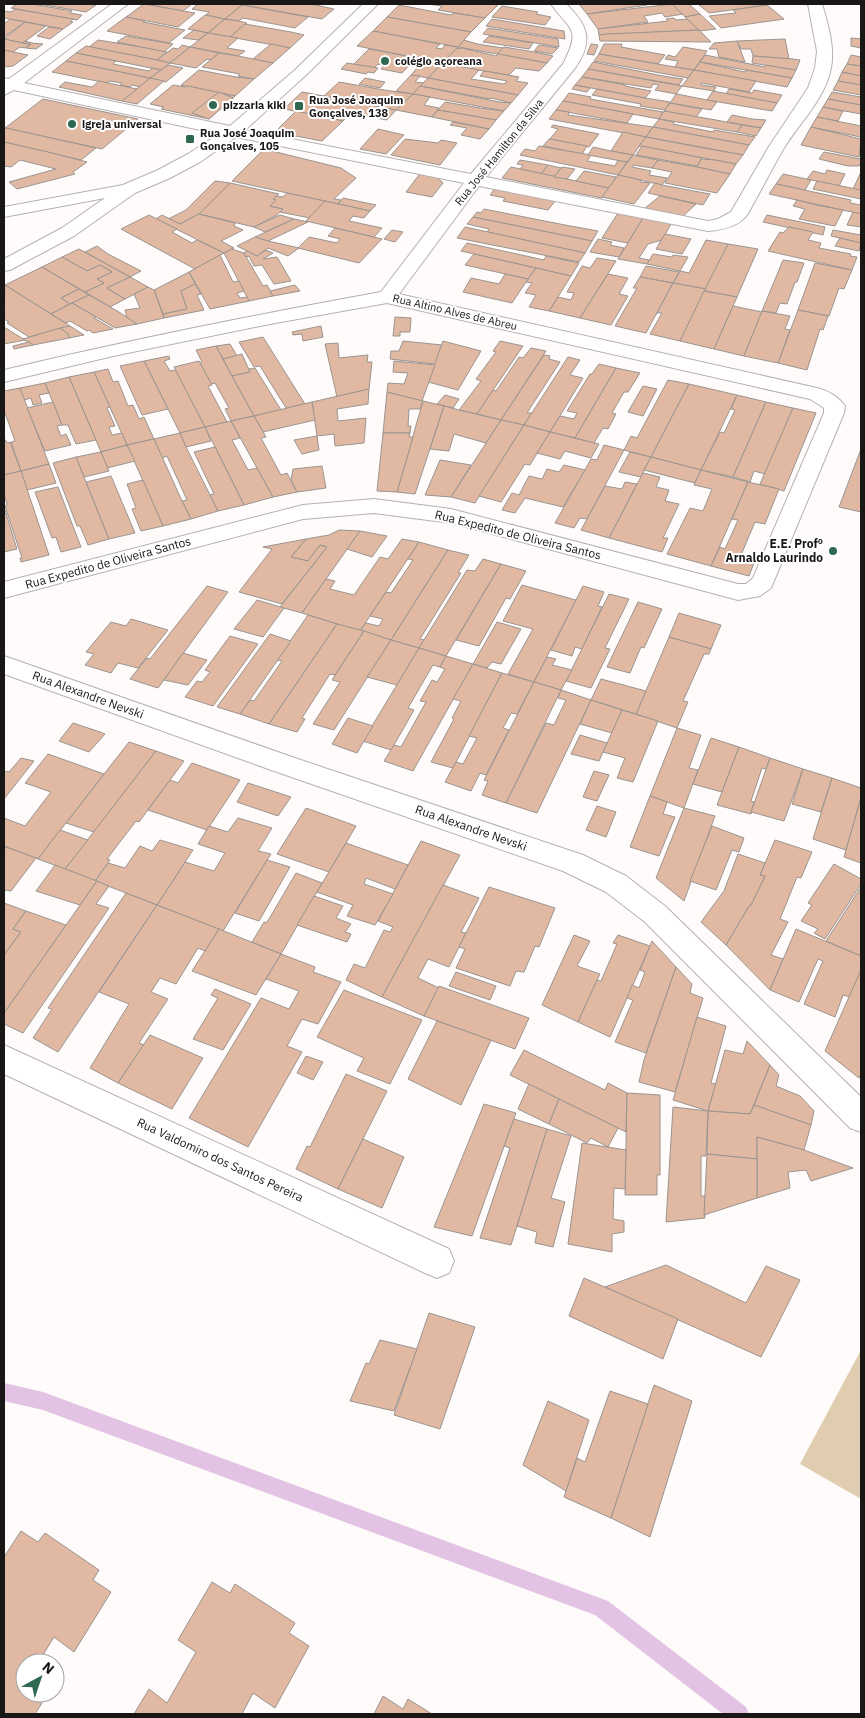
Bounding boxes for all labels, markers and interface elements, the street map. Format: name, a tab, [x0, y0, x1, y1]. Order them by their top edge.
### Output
place label: colégio açoreana	[395, 54, 482, 68]
marker: colégio açoreana	[379, 55, 391, 67]
place label: Rua José Joaquim Gonçalves, 138	[309, 93, 404, 120]
street label: Rua José Hamilton da Silva	[452, 96, 546, 208]
place label: pizzaria kiki	[223, 98, 286, 112]
marker: pizzaria kiki	[207, 99, 219, 111]
marker: Rua José Joaquim Gonçalves, 138	[293, 100, 305, 112]
place label: igreja universal	[82, 117, 162, 131]
marker: igreja universal	[66, 118, 78, 130]
place label: Rua José Joaquim Gonçalves, 105	[200, 126, 295, 153]
marker: Rua José Joaquim Gonçalves, 105	[184, 133, 196, 145]
street label: Rua Altino Alves de Abreu	[391, 291, 519, 333]
street label: Rua Expedito de Oliveira Santos	[433, 507, 603, 563]
street label: Rua Expedito de Oliveira Santos	[23, 533, 193, 592]
place label: E.E. Profº Arnaldo Laurindo	[726, 536, 823, 565]
marker: E.E. Profº Arnaldo Laurindo	[827, 545, 839, 557]
street label: Rua Alexandre Nevski	[31, 667, 146, 722]
street label: Rua Alexandre Nevski	[413, 801, 529, 854]
street label: Rua Valdomiro dos Santos Pereira	[135, 1114, 306, 1205]
north arrow	[15, 1653, 65, 1703]
text: N	[39, 1658, 58, 1678]

